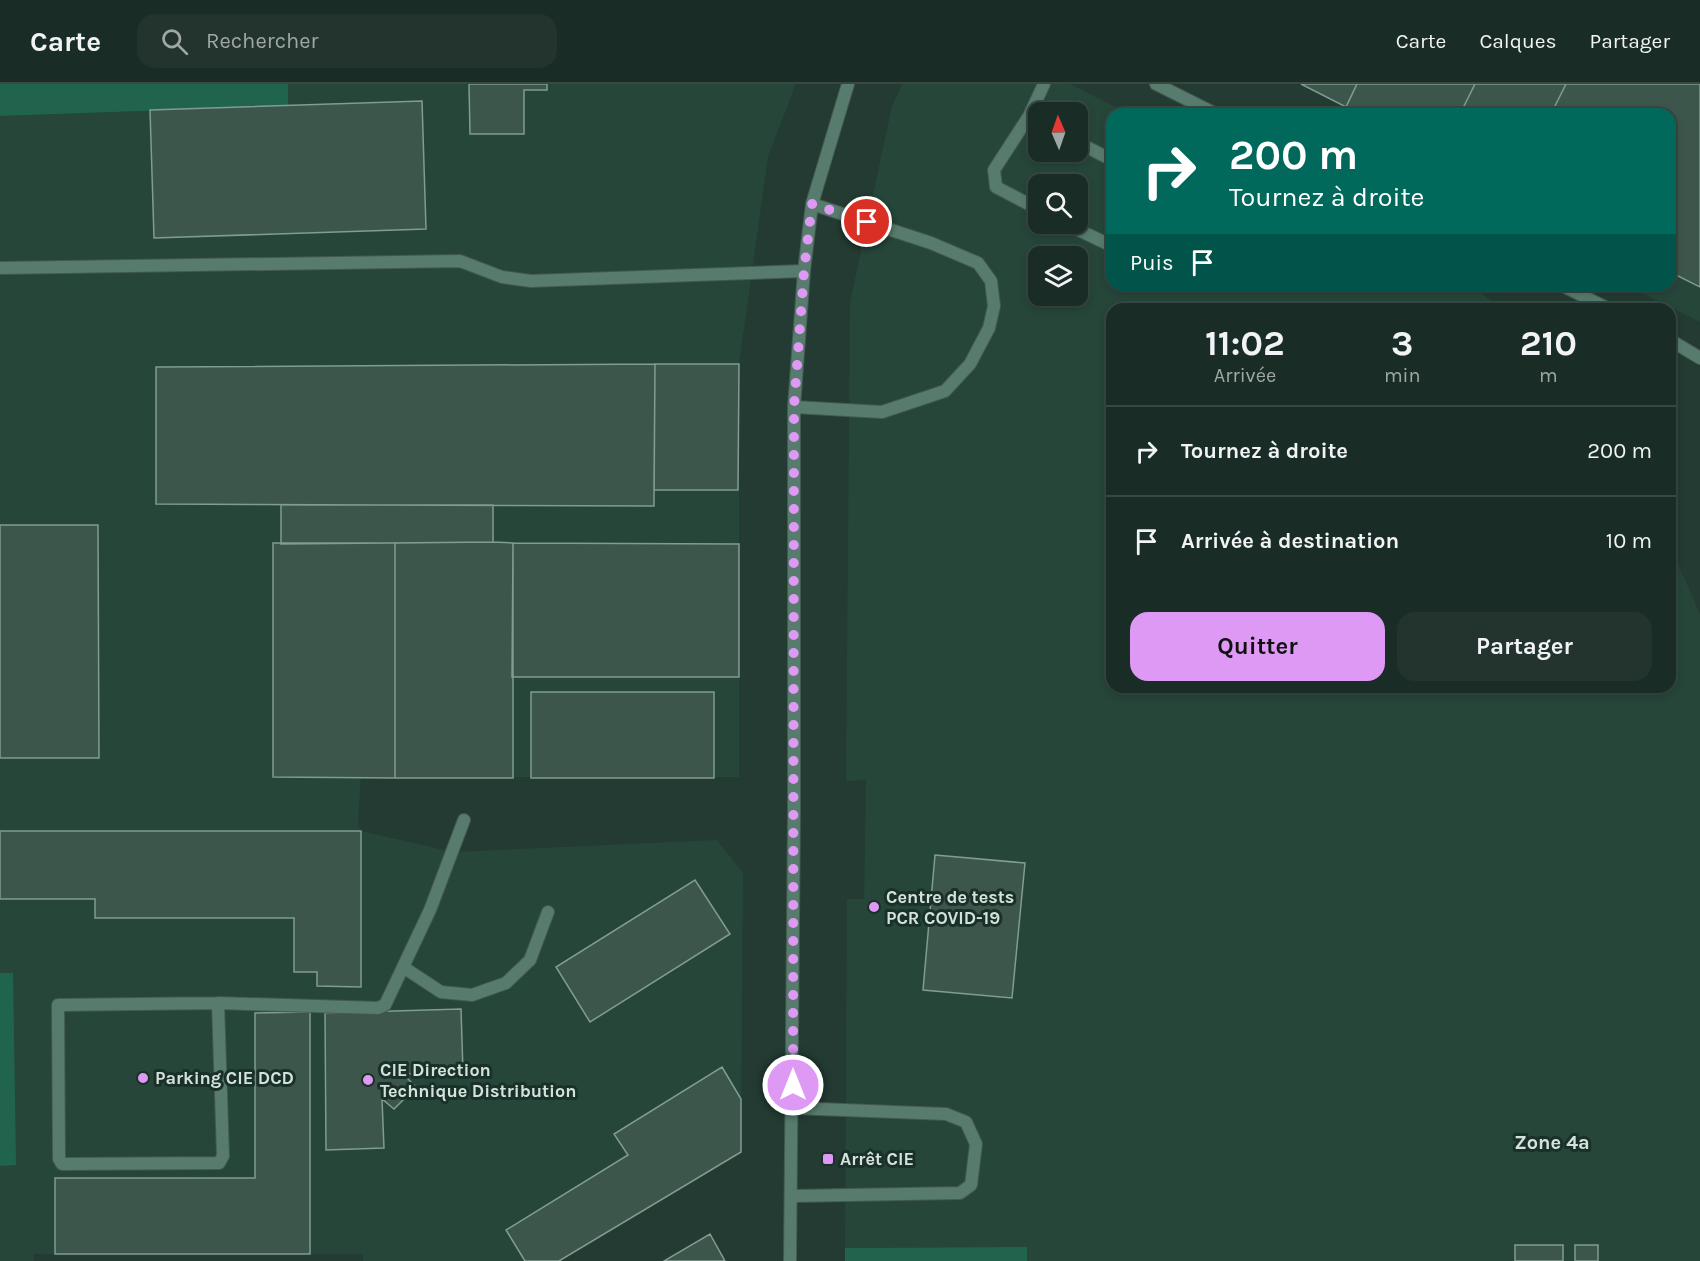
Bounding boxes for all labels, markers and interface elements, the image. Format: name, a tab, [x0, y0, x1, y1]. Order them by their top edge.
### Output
search box	[137, 14, 557, 68]
text: Carte	[30, 25, 101, 58]
icon: search	[158, 25, 191, 58]
text: Rechercher	[206, 28, 319, 54]
text: Carte	[1396, 29, 1446, 53]
text: Calques	[1479, 29, 1557, 53]
text: Partager	[1590, 29, 1670, 53]
north arrow	[1028, 102, 1088, 162]
map controls	[1028, 102, 1088, 306]
text: 200 m	[1229, 130, 1358, 180]
icon: right	[1130, 132, 1208, 210]
button: search	[1028, 174, 1088, 234]
text: Tournez à droite	[1229, 181, 1424, 213]
pin	[841, 196, 892, 247]
icon: arrive	[850, 205, 883, 238]
button: layers	[1028, 246, 1088, 306]
icon: arrive	[1186, 246, 1219, 279]
text: Puis	[1130, 250, 1174, 276]
text: 11:02	[1205, 322, 1285, 364]
text: 3	[1391, 322, 1413, 364]
text: 210	[1520, 322, 1577, 364]
text: Arrivée	[1214, 364, 1276, 387]
text: min	[1384, 364, 1421, 387]
text: m	[1539, 364, 1558, 387]
icon: right	[1130, 435, 1163, 468]
text: Tournez à droite	[1181, 438, 1348, 464]
text: 200 m	[1587, 438, 1652, 464]
icon: arrive	[1130, 525, 1163, 558]
text: Arrivée à destination	[1181, 528, 1399, 554]
text: 10 m	[1606, 528, 1652, 554]
button: Quitter	[1130, 612, 1385, 681]
button: Partager	[1397, 612, 1652, 681]
place label: Centre de tests PCR COVID-19	[886, 886, 1014, 929]
marker: Centre de tests PCR COVID-19	[867, 900, 881, 914]
position arrow	[761, 1053, 825, 1117]
place label: CIE Direction Technique Distribution	[380, 1059, 576, 1102]
place label: Parking CIE DCD	[155, 1067, 294, 1089]
marker: Parking CIE DCD	[136, 1071, 150, 1085]
marker: CIE Direction Technique Distribution	[361, 1073, 375, 1087]
district label: Zone 4a	[1514, 1131, 1590, 1154]
place label: Arrêt CIE	[840, 1148, 914, 1170]
marker: Arrêt CIE	[821, 1152, 835, 1166]

